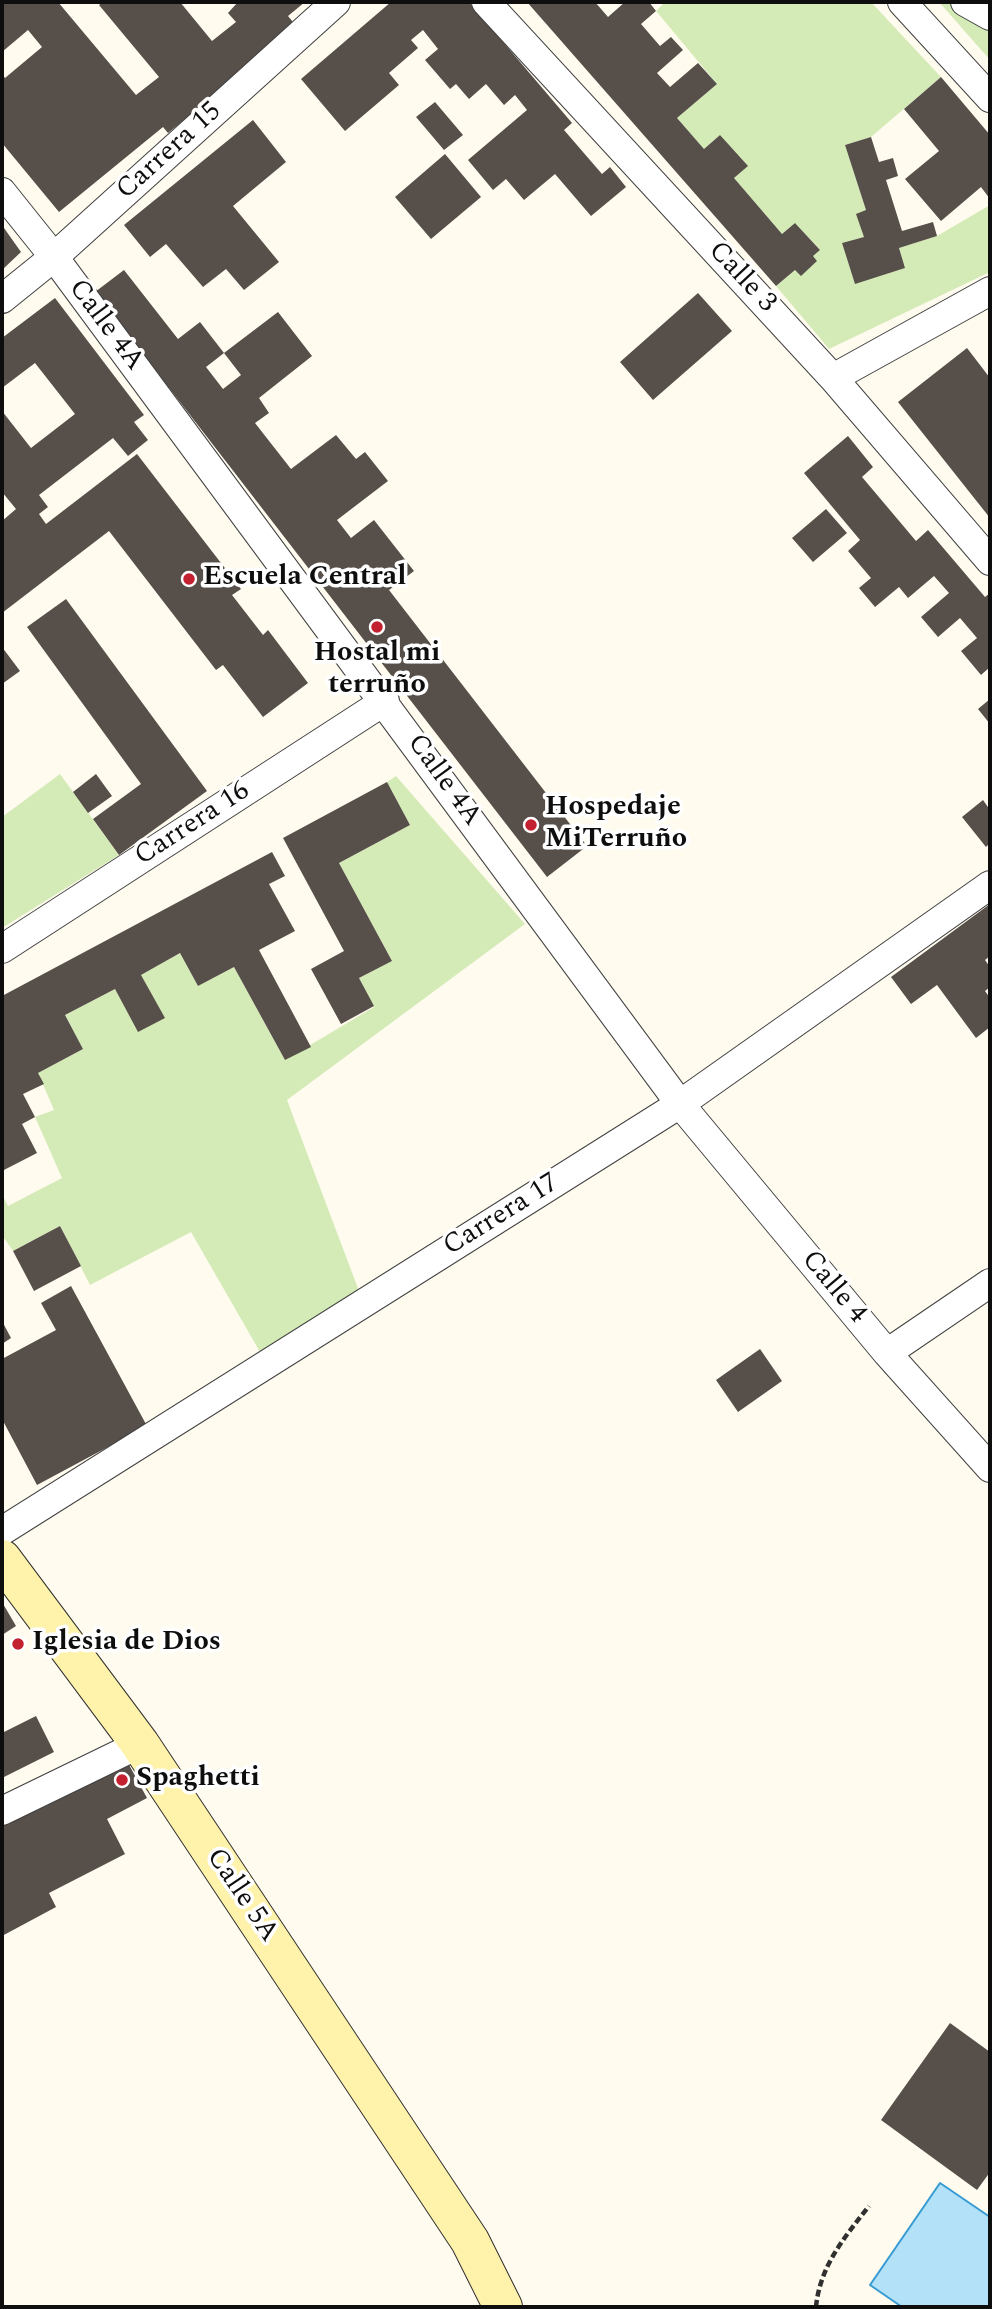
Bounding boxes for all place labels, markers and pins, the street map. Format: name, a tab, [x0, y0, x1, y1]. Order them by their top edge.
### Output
place label: Escuela Central	[203, 562, 406, 596]
marker: Escuela Central	[181, 571, 197, 587]
marker: Hostal mi terruño	[369, 619, 385, 635]
place label: Hostal mi terruño	[314, 638, 440, 704]
place label: Hospedaje MiTerruño	[545, 792, 687, 858]
marker: Hospedaje MiTerruño	[523, 817, 539, 833]
place label: Iglesia de Dios	[32, 1627, 221, 1661]
marker: Iglesia de Dios	[10, 1636, 26, 1652]
place label: Spaghetti	[136, 1763, 260, 1797]
marker: Spaghetti	[114, 1772, 130, 1788]

